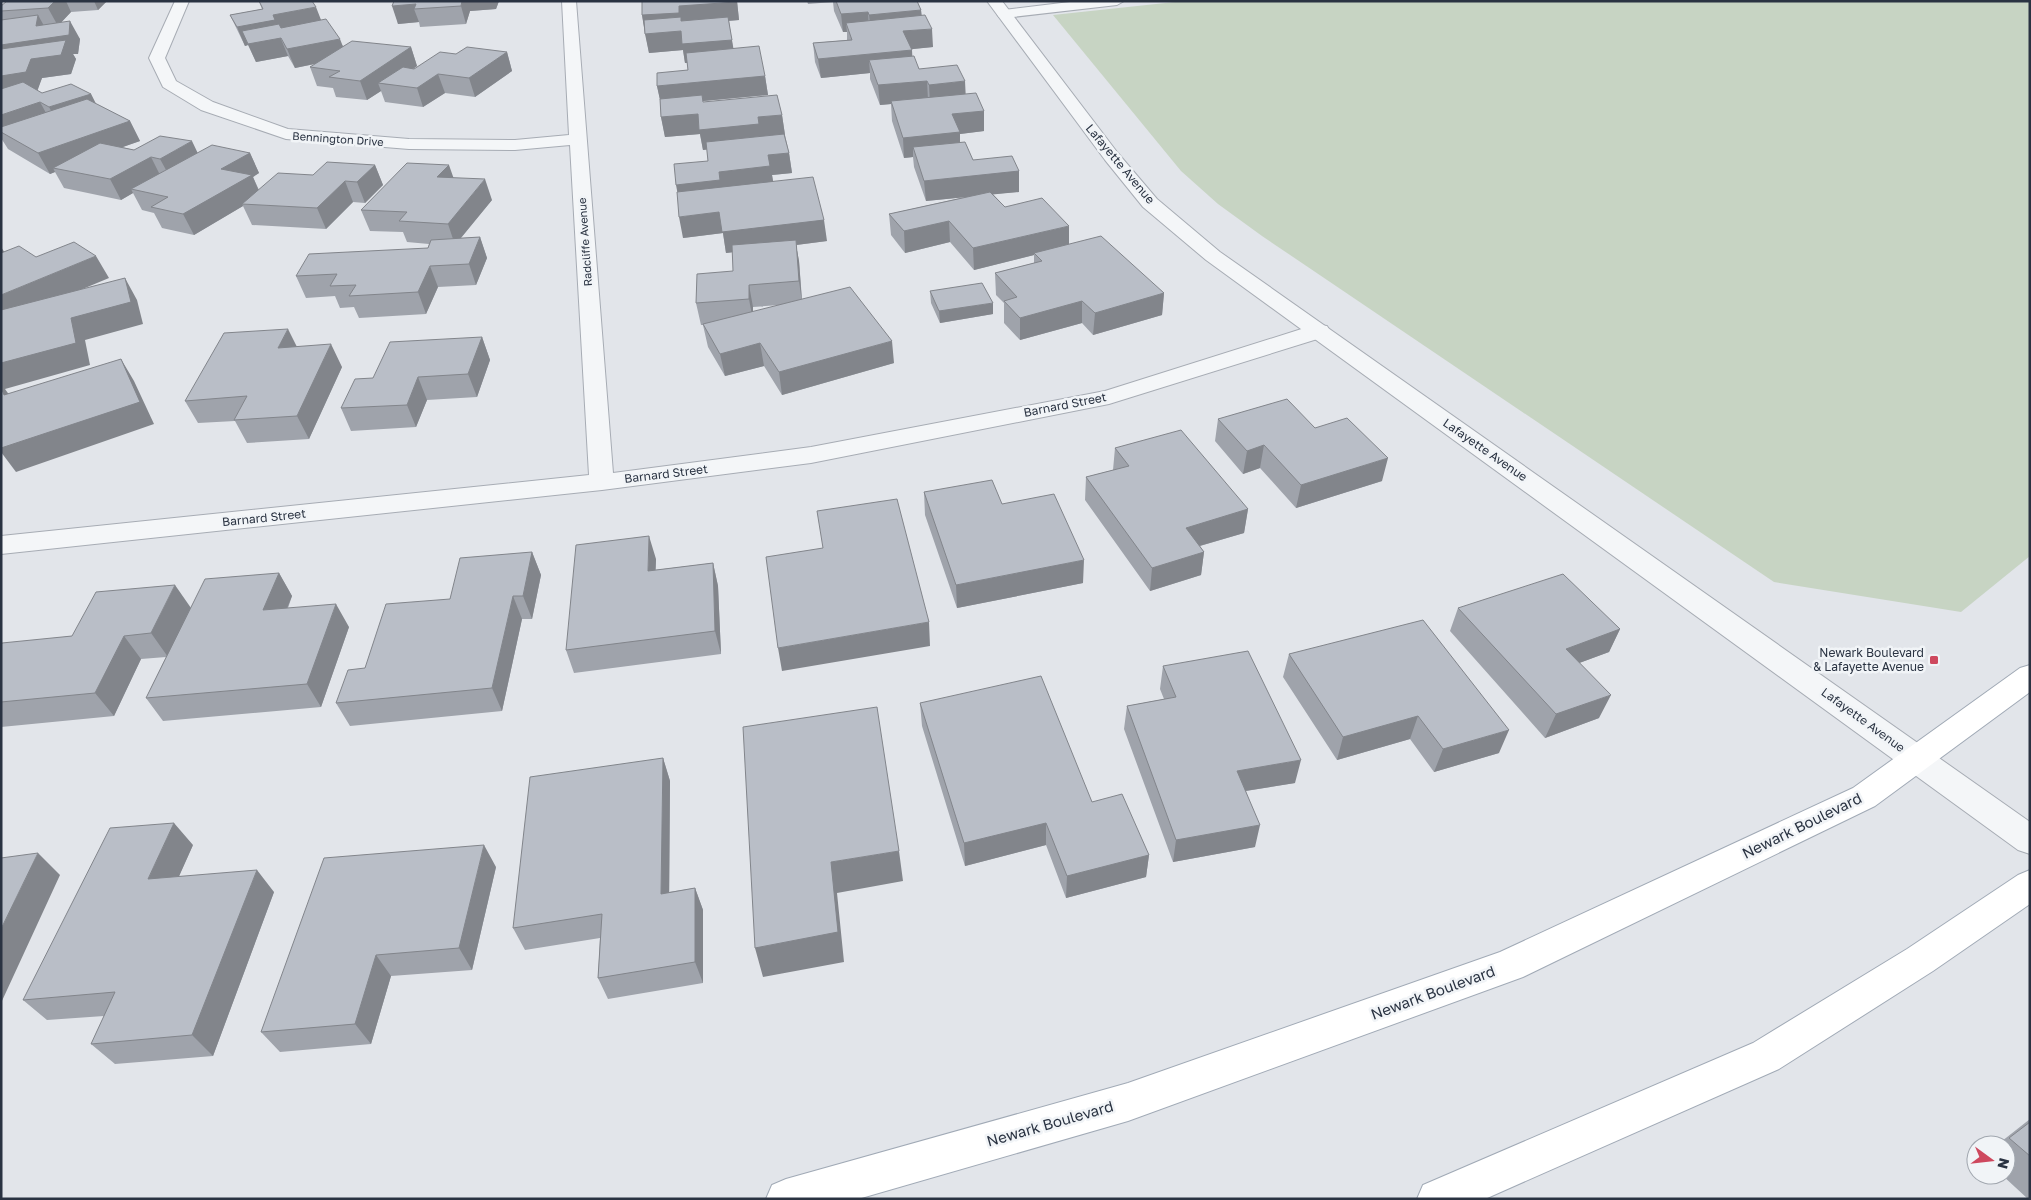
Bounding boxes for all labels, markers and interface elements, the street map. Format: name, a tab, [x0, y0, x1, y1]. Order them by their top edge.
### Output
street label: Lafayette Avenue	[1083, 121, 1158, 207]
street label: Bennington Drive	[292, 129, 384, 148]
street label: Radcliffe Avenue	[575, 197, 594, 287]
street label: Barnard Street	[1022, 389, 1108, 420]
street label: Lafayette Avenue	[1440, 415, 1530, 484]
street label: Barnard Street	[623, 461, 709, 486]
street label: Barnard Street	[221, 506, 307, 529]
place label: Newark Boulevard & Lafayette Avenue	[1813, 645, 1924, 674]
marker: Newark Boulevard & Lafayette Avenue	[1928, 654, 1940, 666]
street label: Lafayette Avenue	[1819, 684, 1908, 755]
street label: Newark Boulevard	[1739, 788, 1864, 862]
street label: Newark Boulevard	[1368, 961, 1497, 1023]
street label: Newark Boulevard	[984, 1096, 1115, 1150]
north arrow	[1966, 1135, 2016, 1185]
text: N	[1994, 1156, 2014, 1171]

